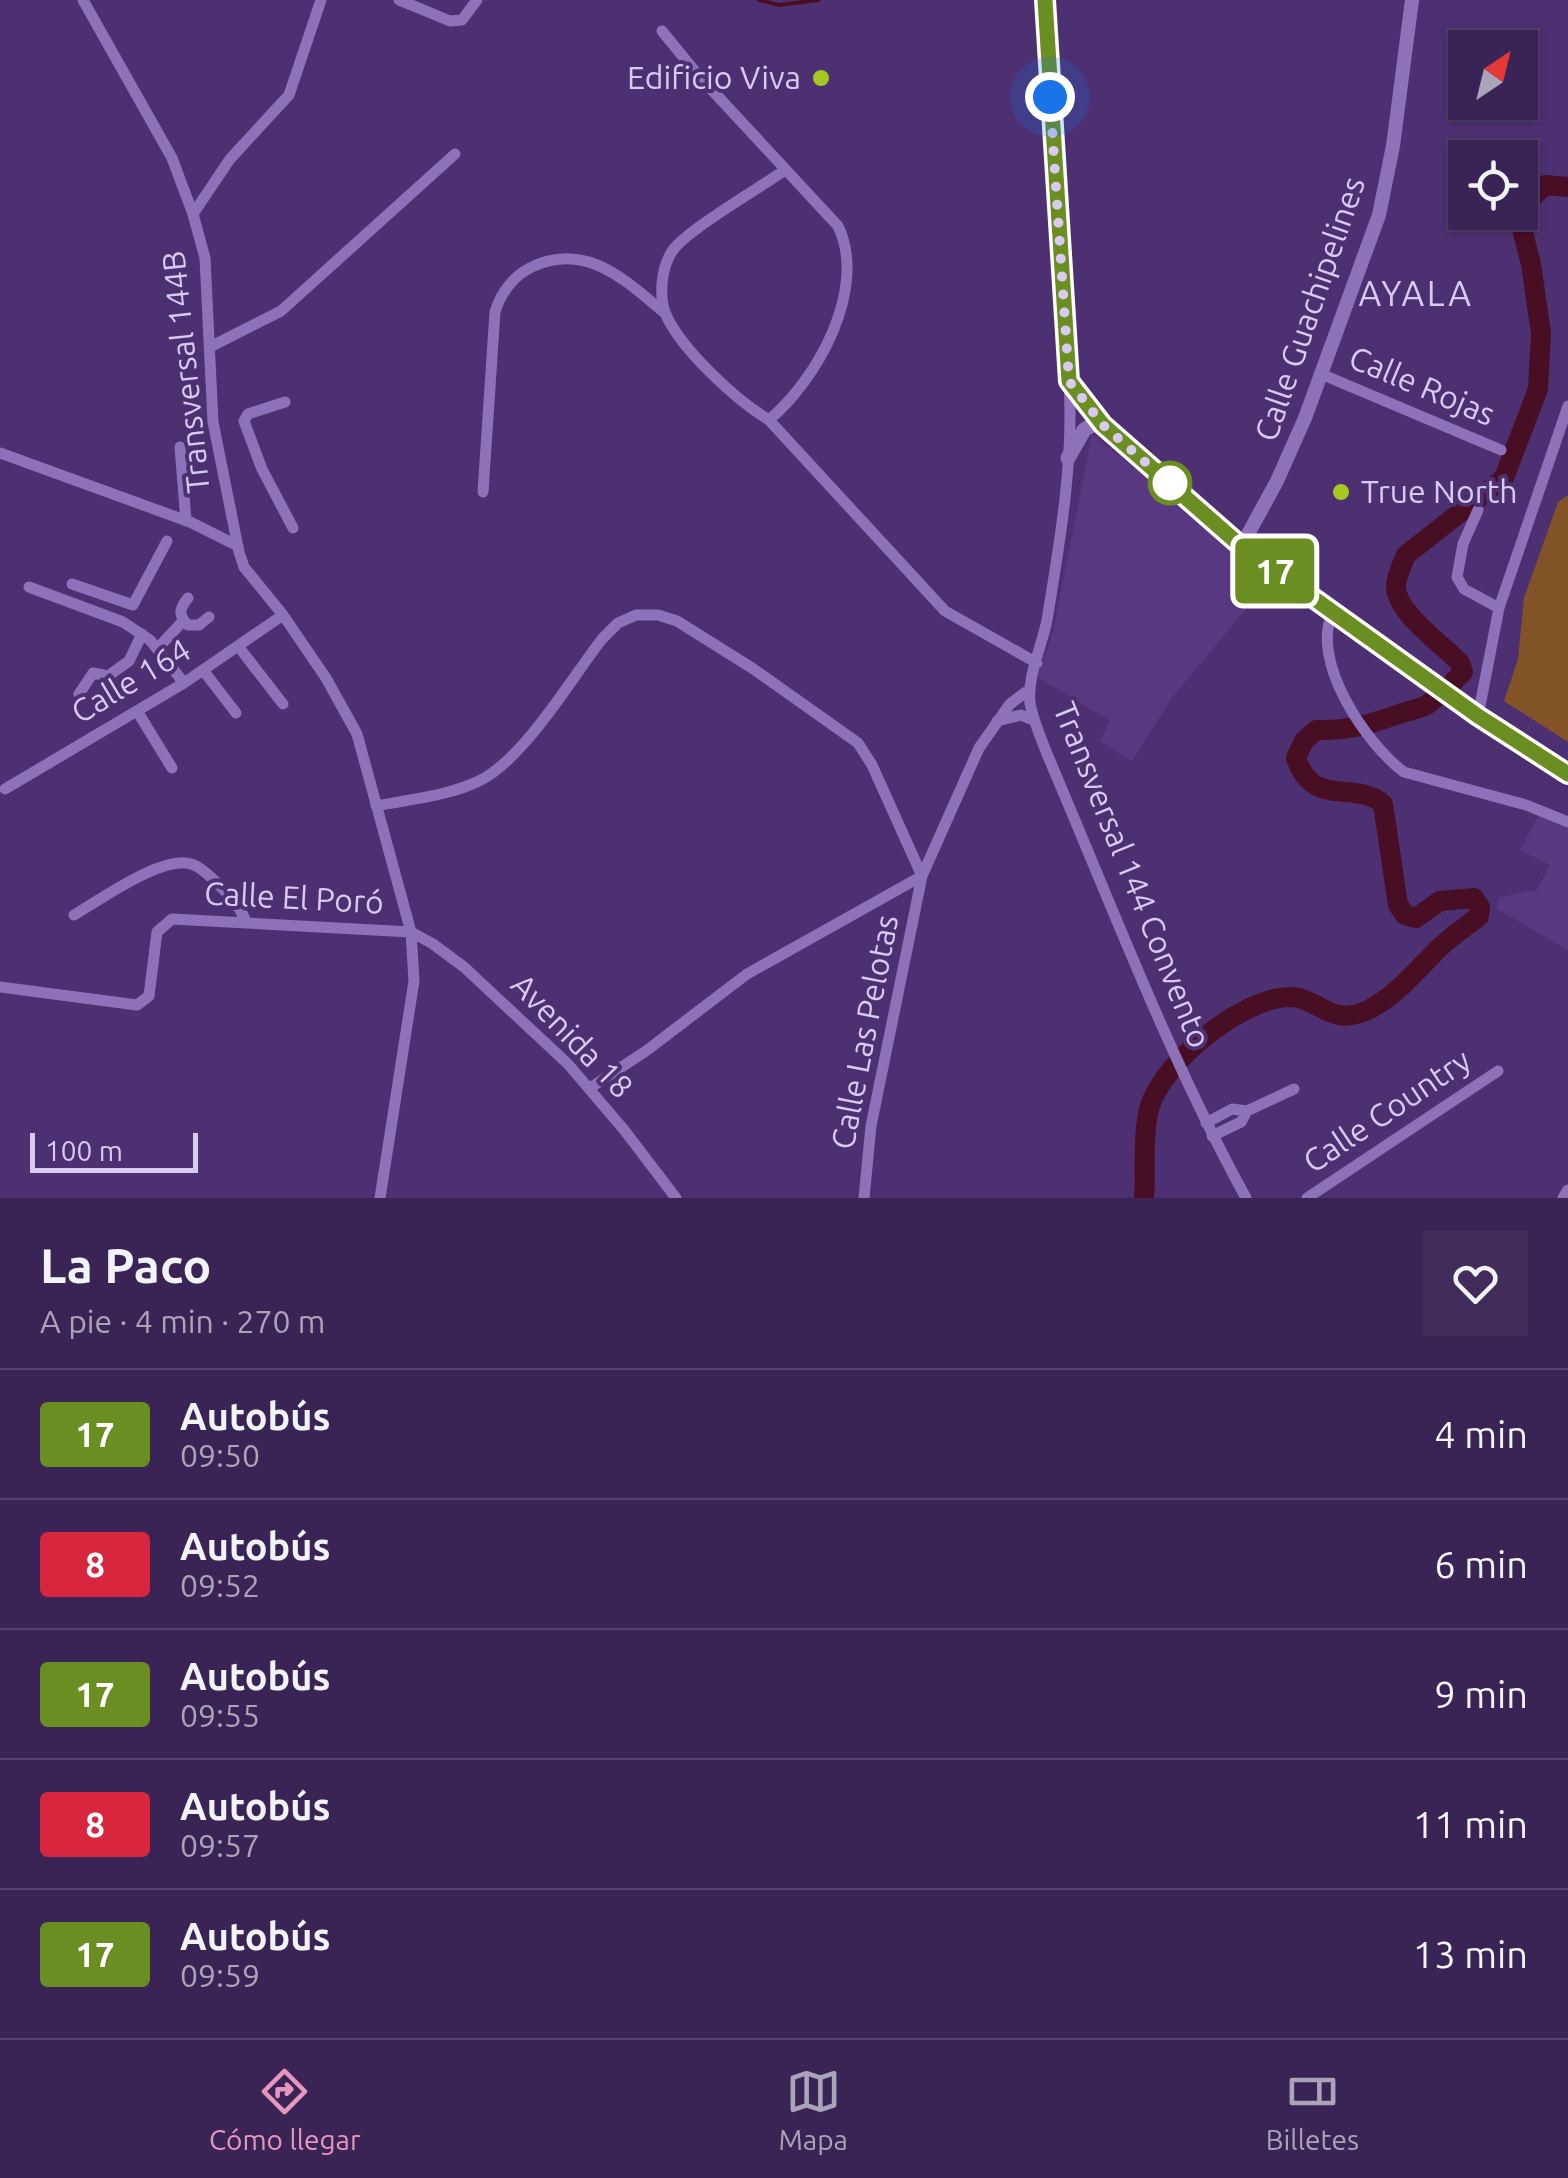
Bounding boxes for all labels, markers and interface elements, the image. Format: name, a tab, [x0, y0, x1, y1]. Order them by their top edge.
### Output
north arrow	[1448, 30, 1538, 120]
map controls	[1448, 30, 1538, 230]
place label: Edificio Viva	[627, 59, 801, 95]
marker: Edificio Viva	[810, 67, 832, 89]
your location	[1025, 72, 1075, 122]
button: locate	[1448, 140, 1538, 230]
street label: Calle Guachipelines	[1247, 172, 1371, 446]
street label: Transversal 144B	[154, 249, 216, 495]
district label: AYALA	[1359, 273, 1473, 313]
street label: Calle Rojas	[1344, 338, 1501, 432]
unlabelled marker	[1149, 462, 1191, 504]
place label: True North	[1361, 473, 1518, 509]
marker: True North	[1330, 481, 1352, 503]
line badge: 17	[1230, 538, 1320, 604]
text: 17	[1255, 551, 1295, 591]
street label: Calle 164	[65, 631, 196, 730]
street label: Transversal 144 Convento	[1047, 697, 1219, 1053]
street label: Calle El Poró	[203, 874, 385, 920]
street label: Calle Las Pelotas	[824, 912, 904, 1152]
street label: Avenida 18	[505, 966, 641, 1105]
street label: Calle Country	[1296, 1041, 1477, 1179]
scale bar	[30, 1128, 198, 1172]
text: 100 m	[45, 1135, 123, 1166]
button: heart	[1423, 1231, 1528, 1336]
text: La Paco	[40, 1238, 211, 1292]
text: A pie · 4 min · 270 m	[40, 1303, 325, 1339]
text: Autobús	[180, 1395, 331, 1437]
text: 4 min	[1434, 1413, 1528, 1455]
text: 17	[75, 1414, 115, 1454]
text: 09:50	[180, 1437, 260, 1473]
text: Autobús	[180, 1525, 331, 1567]
text: 6 min	[1434, 1543, 1528, 1585]
text: 8	[85, 1544, 105, 1584]
text: 09:52	[180, 1567, 260, 1603]
text: Autobús	[180, 1655, 331, 1697]
text: 9 min	[1434, 1673, 1528, 1715]
text: 17	[75, 1674, 115, 1714]
text: 09:55	[180, 1697, 260, 1733]
text: Autobús	[180, 1785, 331, 1827]
text: 11 min	[1413, 1803, 1528, 1845]
text: 8	[85, 1804, 105, 1844]
text: 09:57	[180, 1827, 260, 1863]
text: Autobús	[180, 1915, 331, 1957]
text: 13 min	[1413, 1933, 1528, 1975]
text: 17	[75, 1934, 115, 1974]
text: 09:59	[180, 1957, 260, 1993]
tab: Cómo llegar	[209, 2064, 361, 2155]
tab: Mapa	[778, 2064, 848, 2155]
tab: Billetes	[1266, 2064, 1359, 2155]

